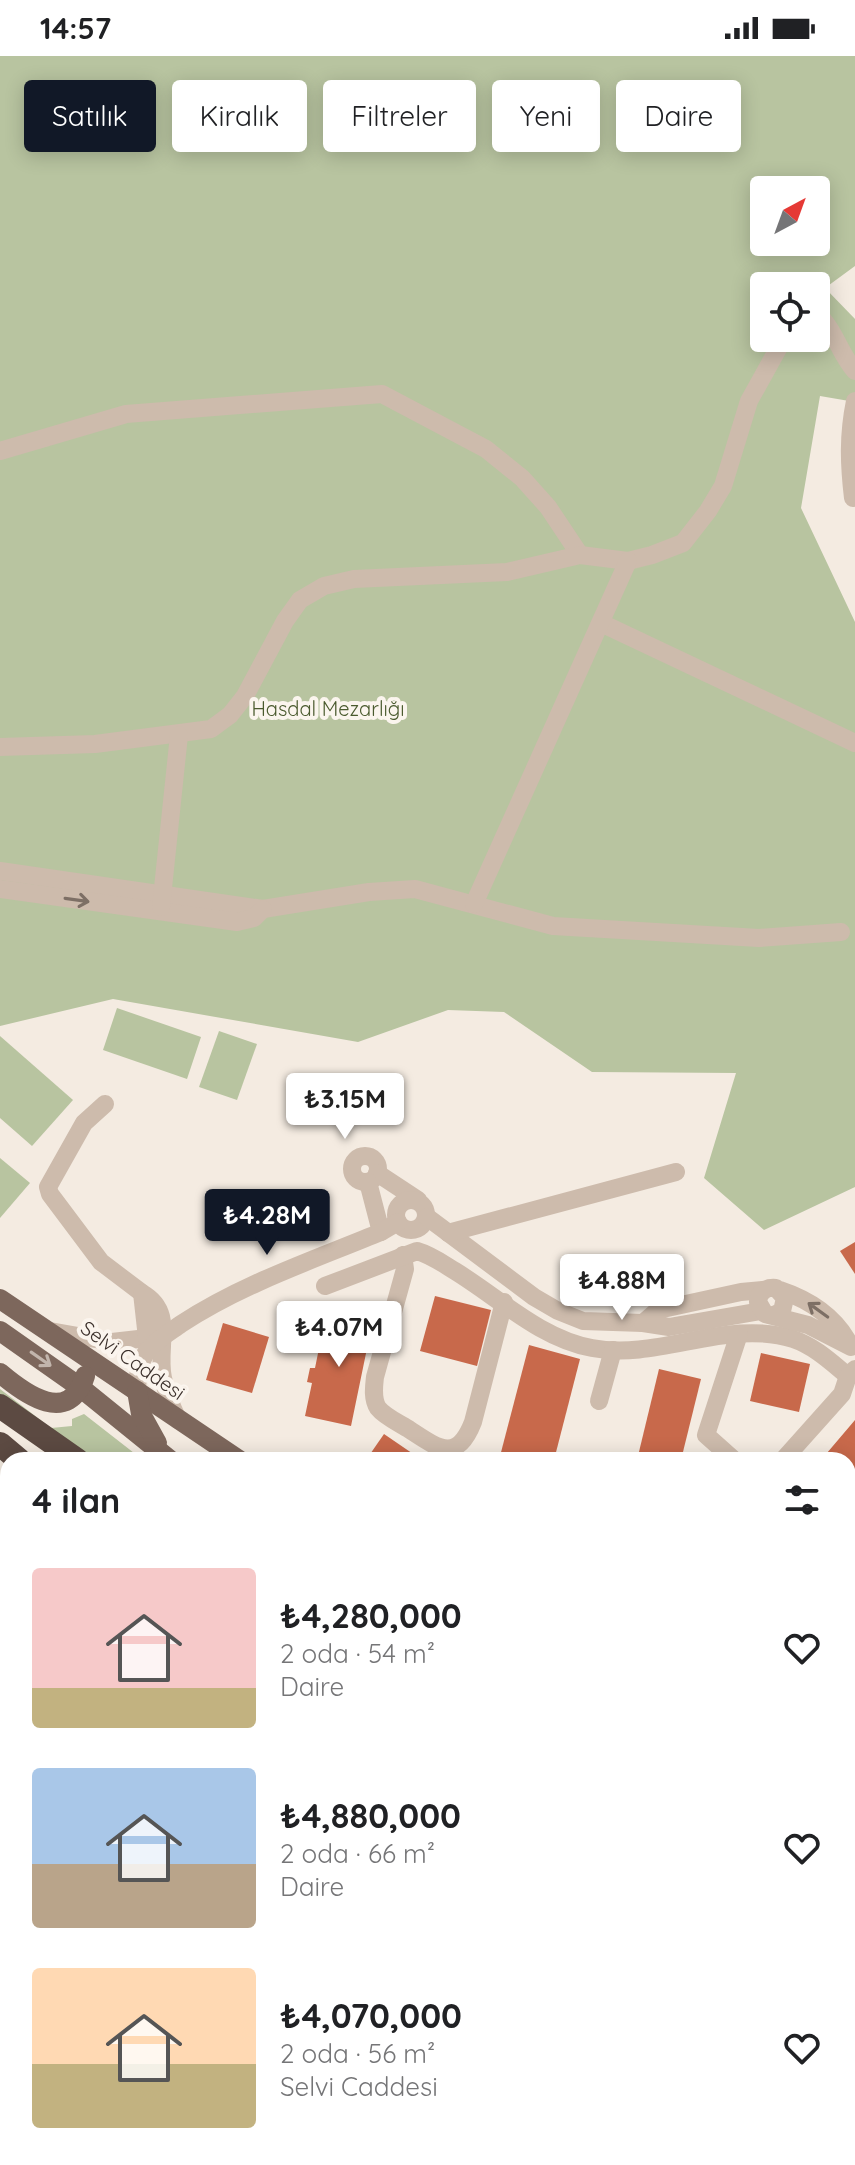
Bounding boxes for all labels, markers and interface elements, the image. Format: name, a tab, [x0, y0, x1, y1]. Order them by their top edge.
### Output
text: 14:57	[40, 9, 111, 47]
chip: Satılık	[24, 80, 156, 152]
chip: Kiralık	[172, 80, 307, 152]
chip: Filtreler	[323, 80, 476, 152]
chip: Yeni	[492, 80, 600, 152]
chip: Daire	[616, 80, 741, 152]
north arrow	[750, 176, 830, 256]
map controls	[750, 176, 830, 352]
button: locate	[750, 272, 830, 352]
park label: Hasdal Mezarlığı	[251, 696, 405, 721]
one-way arrow	[64, 893, 89, 908]
pin: ₺3.15M	[280, 1073, 410, 1141]
text: ₺3.15M	[304, 1082, 386, 1115]
pin: ₺4.28M	[202, 1189, 332, 1257]
text: ₺4.28M	[223, 1198, 311, 1231]
pin: ₺4.88M	[557, 1254, 687, 1322]
text: ₺4.88M	[578, 1263, 666, 1296]
pin: ₺4.07M	[274, 1301, 404, 1369]
one-way arrow	[807, 1301, 829, 1318]
text: ₺4.07M	[295, 1310, 383, 1343]
street label: Selvi Caddesi	[76, 1315, 190, 1405]
one-way arrow	[30, 1350, 51, 1367]
icon: filters	[780, 1478, 824, 1522]
text: 4 ilan	[32, 1479, 120, 1522]
text: ₺4,280,000	[280, 1594, 462, 1637]
icon: home	[96, 1600, 192, 1696]
icon: heart	[780, 1626, 824, 1670]
text: 2 oda · 54 m²	[280, 1637, 435, 1670]
text: Daire	[280, 1670, 344, 1703]
text: ₺4,880,000	[280, 1794, 461, 1837]
icon: home	[96, 1800, 192, 1896]
icon: heart	[780, 1826, 824, 1870]
text: 2 oda · 66 m²	[280, 1837, 435, 1870]
text: Daire	[280, 1870, 344, 1903]
text: ₺4,070,000	[280, 1994, 462, 2037]
icon: home	[96, 2000, 192, 2096]
icon: heart	[780, 2026, 824, 2070]
text: 2 oda · 56 m²	[280, 2037, 435, 2070]
text: Selvi Caddesi	[280, 2070, 438, 2103]

